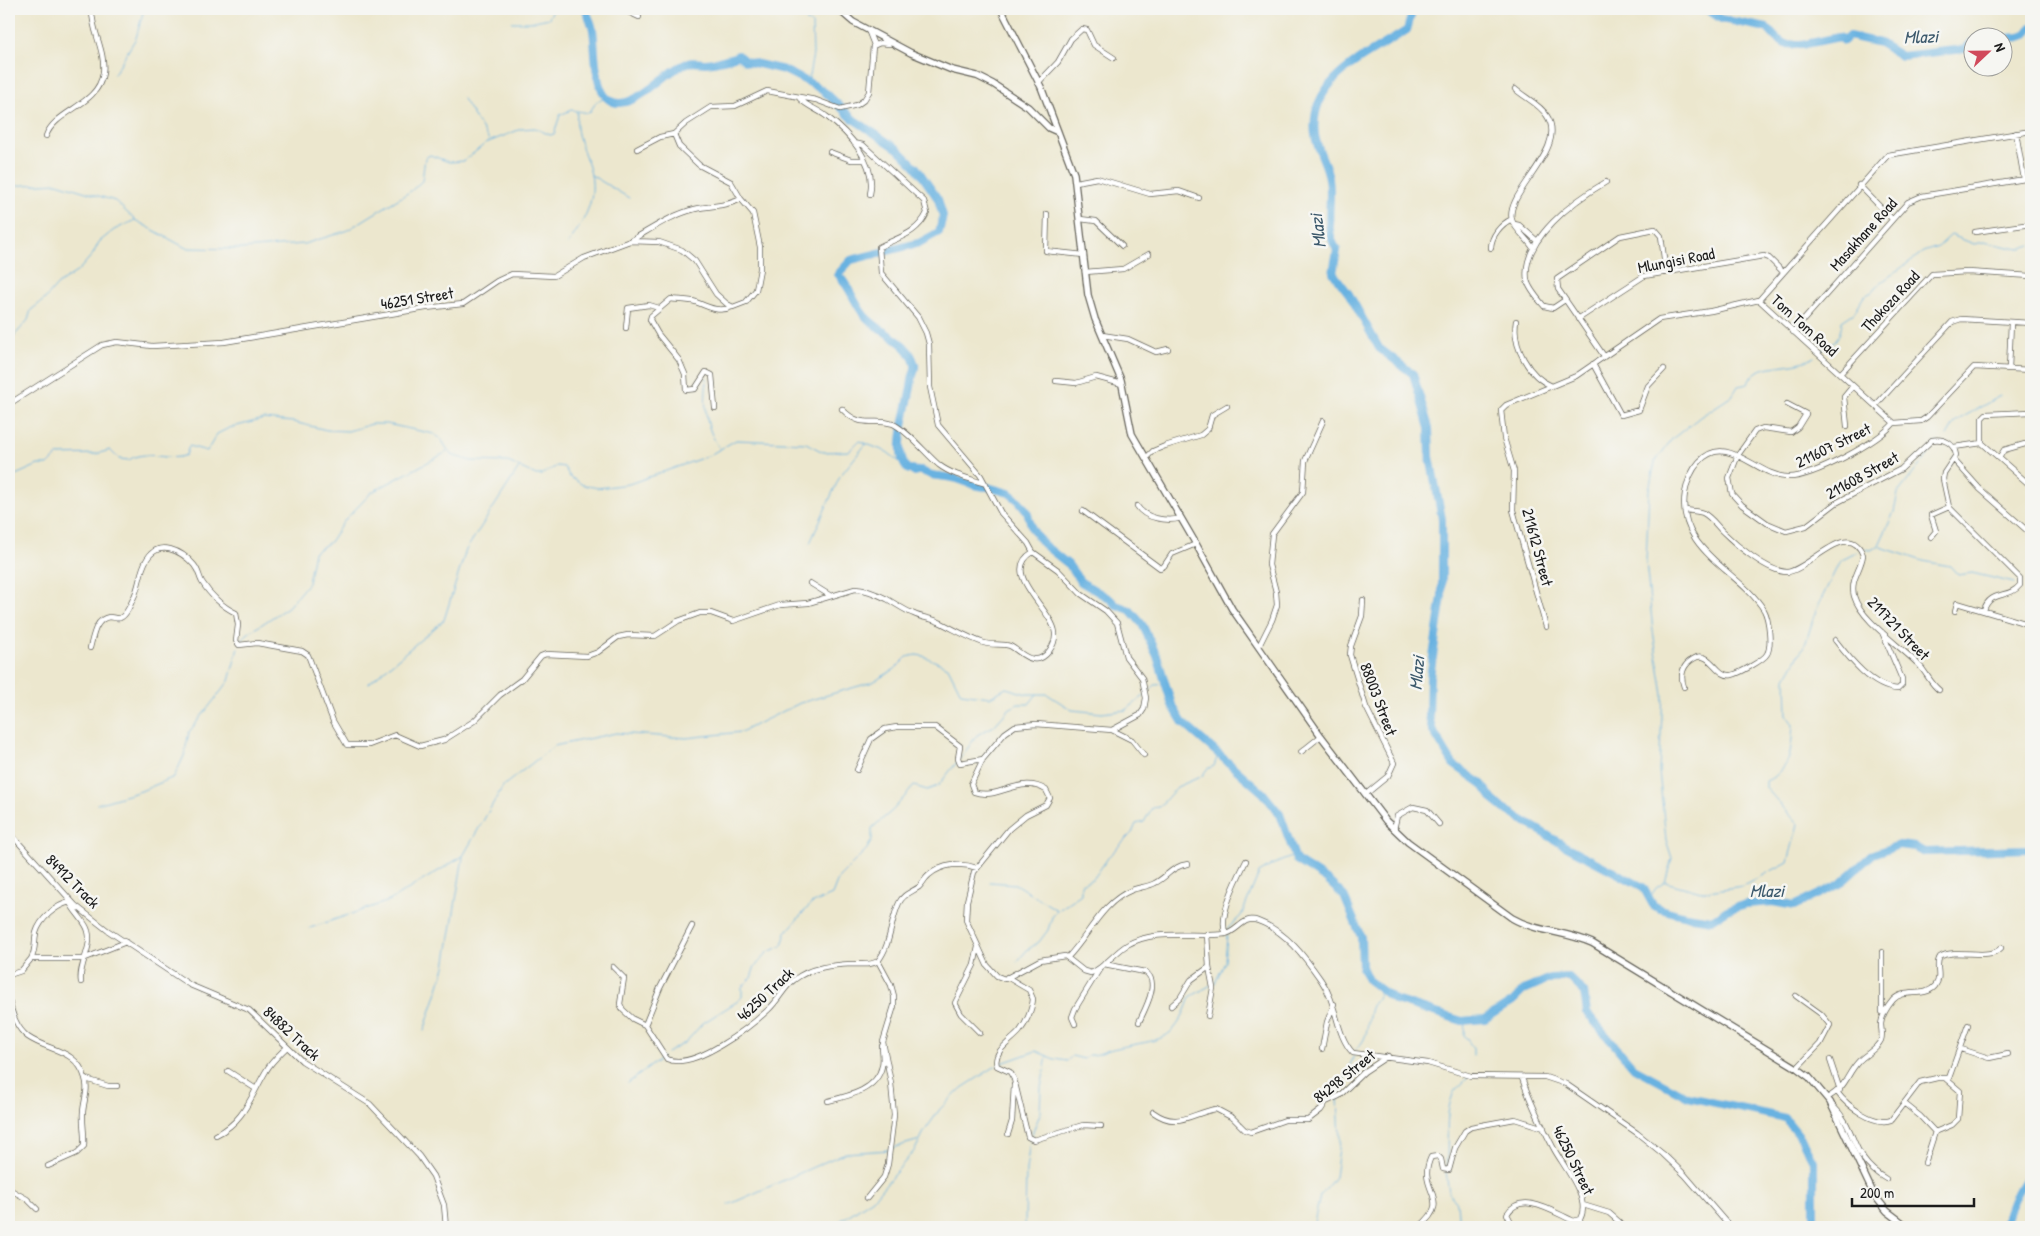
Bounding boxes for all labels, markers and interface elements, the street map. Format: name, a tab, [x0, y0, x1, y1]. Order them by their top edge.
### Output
water label: Mlazi	[1903, 23, 1941, 50]
north arrow	[1962, 28, 2012, 78]
text: N	[1990, 40, 2011, 54]
street label: Masakhane Road	[1824, 193, 1902, 275]
water label: Mlazi	[1303, 211, 1332, 250]
street label: Mlungisi Road	[1636, 242, 1716, 278]
street label: Thokoza Road	[1856, 265, 1924, 337]
street label: 46251 Street	[379, 281, 455, 315]
street label: Tom Tom Road	[1767, 289, 1843, 361]
street label: 211607 Street	[1792, 417, 1875, 473]
street label: 211608 Street	[1821, 446, 1903, 504]
street label: 211612 Street	[1517, 506, 1559, 589]
street label: 211721 Street	[1863, 591, 1935, 665]
water label: Mlazi	[1403, 653, 1431, 691]
street label: 88003 Street	[1355, 659, 1403, 739]
street label: 84912 Track	[41, 849, 105, 913]
water label: Mlazi	[1750, 878, 1786, 903]
street label: 46250 Track	[732, 962, 798, 1026]
street label: 84882 Track	[259, 1001, 326, 1065]
street label: 84298 Street	[1308, 1044, 1380, 1108]
street label: 46250 Street	[1548, 1122, 1600, 1199]
scale bar	[1852, 1176, 1975, 1208]
text: 200 m	[1860, 1182, 1894, 1203]

